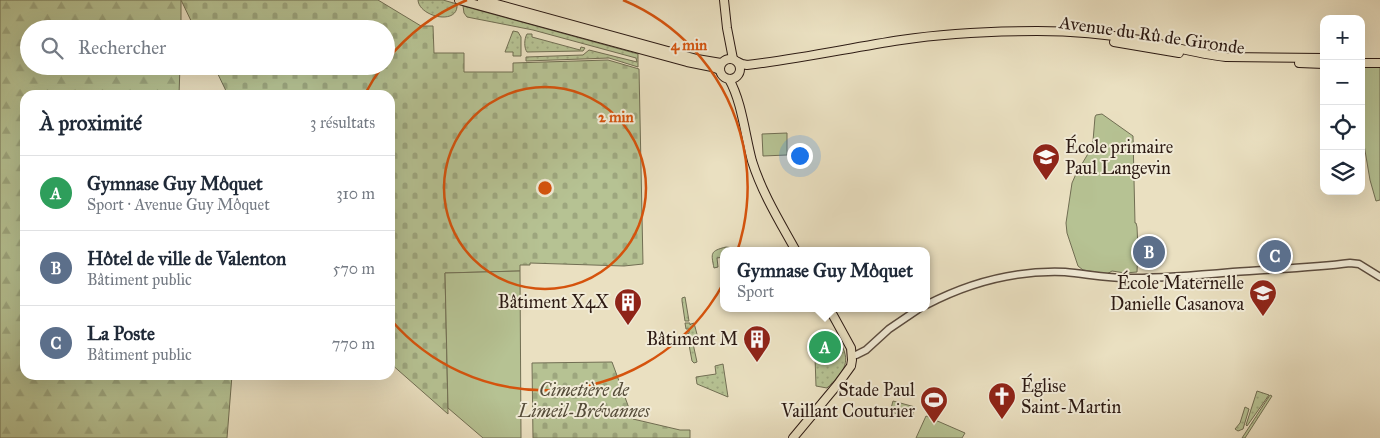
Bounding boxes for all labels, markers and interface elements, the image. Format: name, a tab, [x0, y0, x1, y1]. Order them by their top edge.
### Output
street label: Avenue du Rû de Gironde	[1057, 11, 1246, 59]
map controls	[1320, 15, 1365, 195]
button: +	[1320, 15, 1365, 60]
search box	[20, 20, 395, 75]
icon: search	[38, 34, 66, 62]
text: Rechercher	[78, 36, 166, 59]
text: 4 min	[671, 36, 708, 55]
button: −	[1320, 60, 1365, 105]
button: locate	[1320, 105, 1365, 150]
text: 2 min	[598, 108, 635, 126]
text: À proximité	[40, 110, 142, 136]
text: 3 résultats	[310, 113, 375, 132]
place label: École primaire Paul Langevin	[1065, 134, 1173, 180]
school or university icon: École primaire Paul Langevin	[1031, 142, 1061, 181]
your location	[787, 143, 813, 169]
button: layers	[1320, 150, 1365, 195]
text: Gymnase Guy Môquet	[87, 172, 263, 195]
centre of rings	[536, 179, 554, 197]
text: A	[51, 184, 61, 203]
text: 310 m	[336, 184, 375, 203]
text: Sport · Avenue Guy Môquet	[87, 195, 270, 214]
pin: B	[1133, 233, 1165, 271]
pin: C	[1259, 237, 1291, 275]
text: Hôtel de ville de Valenton	[87, 247, 286, 270]
popup	[720, 247, 930, 312]
text: B	[51, 259, 61, 278]
text: 570 m	[333, 259, 375, 278]
text: Gymnase Guy Môquet	[737, 259, 913, 282]
text: Bâtiment public	[87, 270, 192, 289]
place label: École Maternelle Danielle Casanova	[1110, 270, 1244, 315]
school or university icon: École Maternelle Danielle Casanova	[1248, 278, 1278, 317]
text: Sport	[737, 282, 774, 301]
building icon: Bâtiment X4X	[613, 287, 643, 326]
place label: Bâtiment X4X	[498, 291, 609, 313]
text: La Poste	[87, 322, 155, 345]
building icon: Bâtiment M	[742, 324, 772, 363]
place label: Bâtiment M	[646, 328, 738, 350]
pin: A	[809, 328, 841, 366]
text: C	[51, 334, 61, 353]
text: 770 m	[332, 334, 375, 353]
text: Bâtiment public	[87, 345, 192, 364]
place label: Église Saint-Martin	[1021, 373, 1122, 418]
park label: Cimetière de Limeil-Brévannes	[517, 379, 651, 422]
place label: Stade Paul Vaillant Couturier	[780, 379, 915, 422]
church icon: Église Saint-Martin	[987, 381, 1017, 420]
sports icon: Stade Paul Vaillant Couturier	[919, 385, 949, 424]

